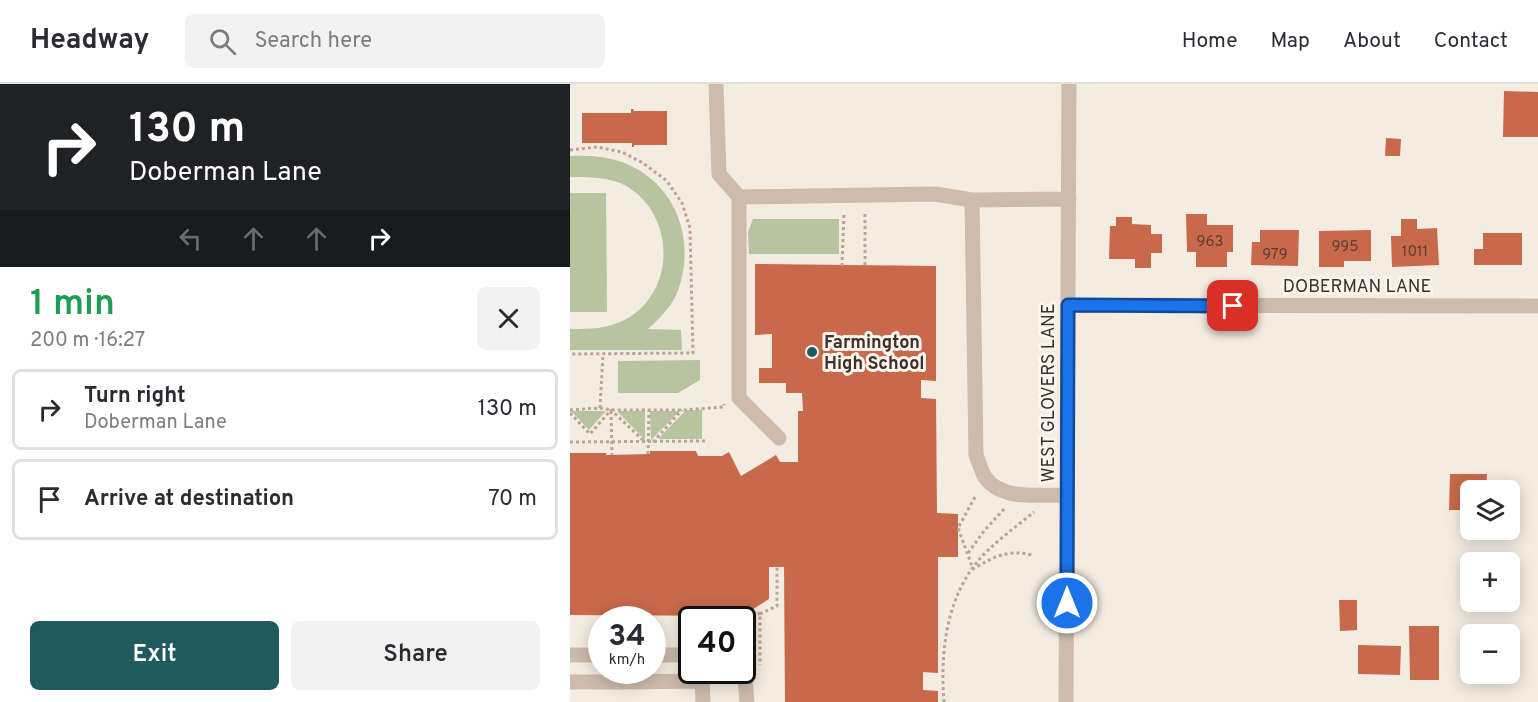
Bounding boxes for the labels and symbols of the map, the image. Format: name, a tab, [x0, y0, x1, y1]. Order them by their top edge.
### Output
house number: 963	[1197, 233, 1223, 252]
house number: 995	[1331, 238, 1359, 257]
house number: 1011	[1402, 243, 1428, 262]
house number: 979	[1262, 246, 1288, 265]
street label: DOBERMAN LANE	[1283, 276, 1431, 299]
pin	[1207, 280, 1258, 331]
street label: WEST GLOVERS LANE	[1038, 303, 1061, 483]
place label: Farmington High School	[824, 332, 925, 376]
marker: Farmington High School	[805, 345, 819, 359]
position arrow	[1035, 571, 1099, 635]
speed limit sign: 40	[678, 606, 756, 684]

